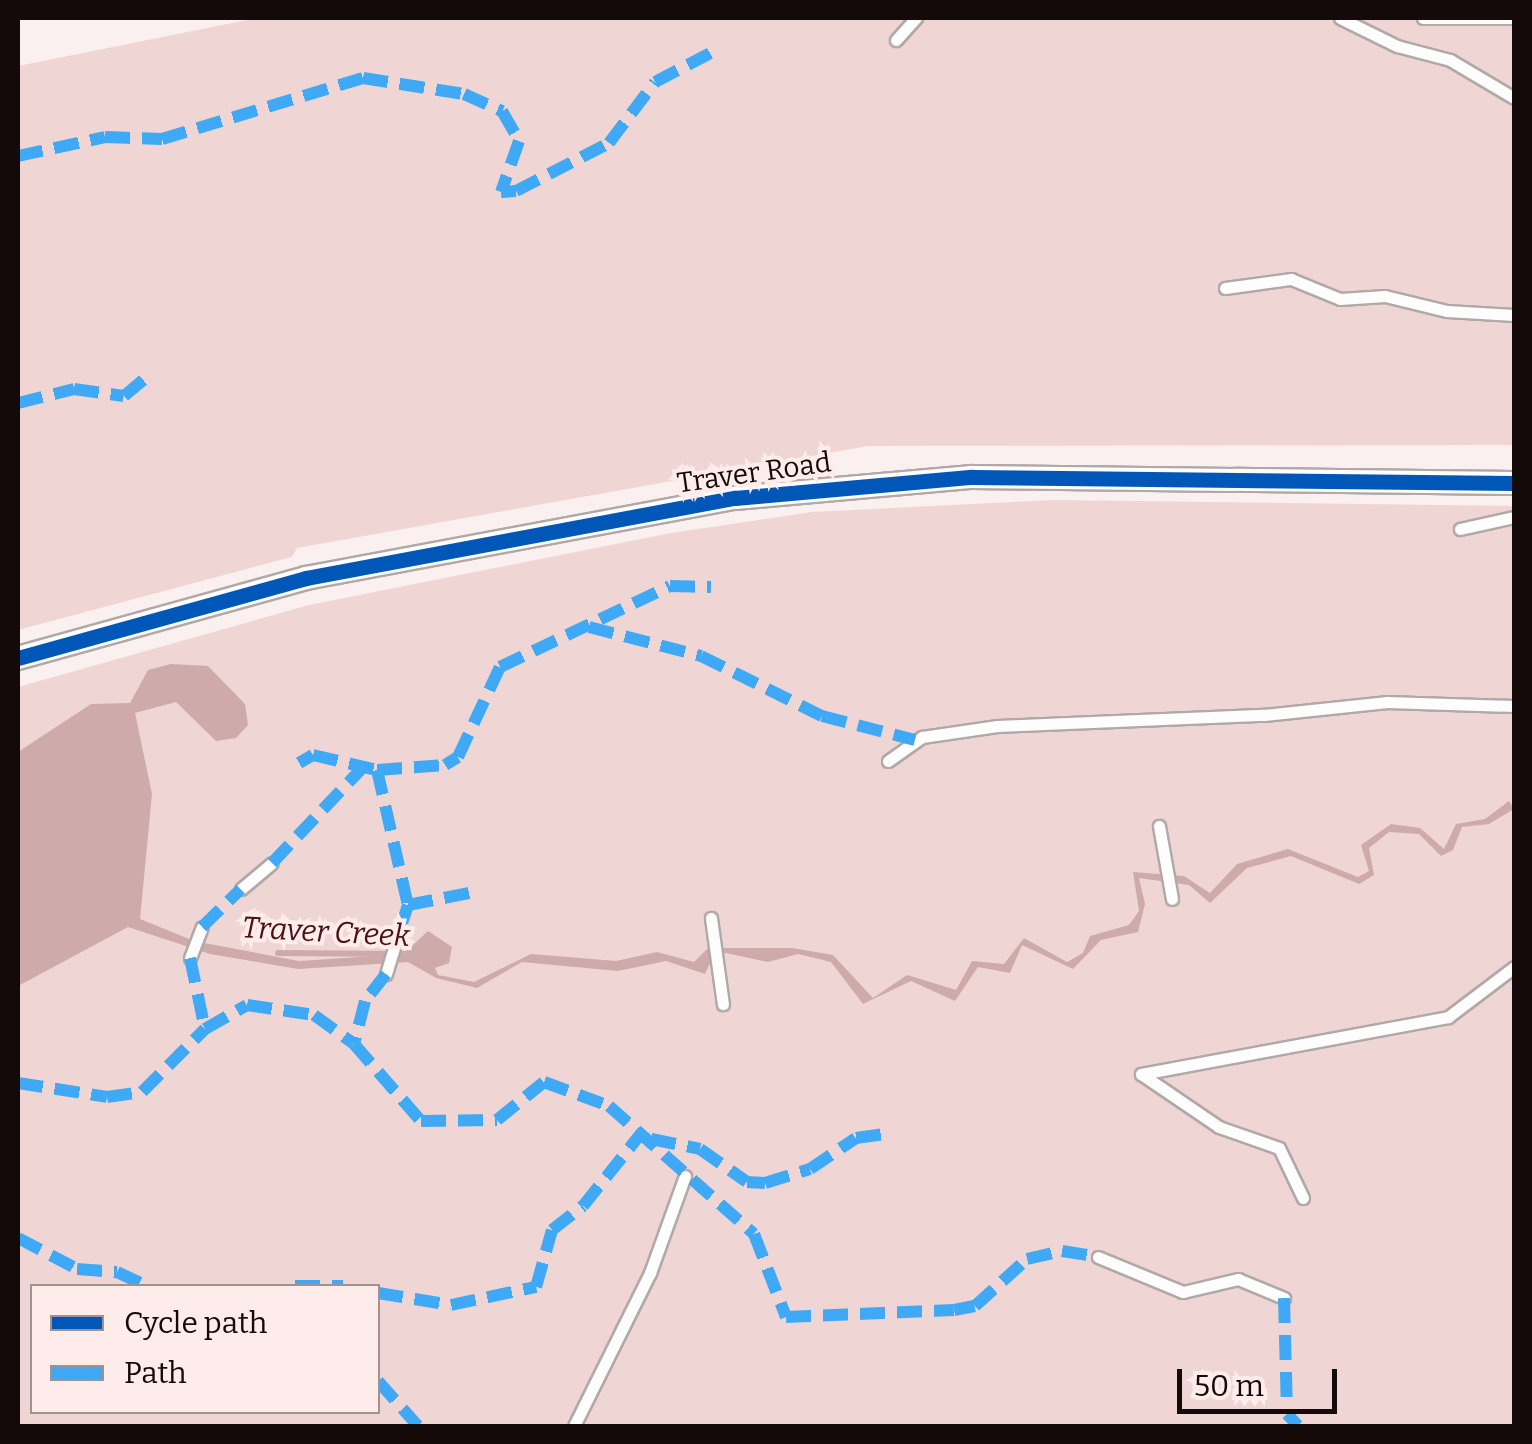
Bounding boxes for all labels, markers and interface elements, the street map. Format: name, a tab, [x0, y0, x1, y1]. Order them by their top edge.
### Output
street label: Traver Road	[675, 446, 833, 500]
water label: Traver Creek	[241, 910, 411, 954]
legend	[30, 1284, 380, 1414]
text: Cycle path	[124, 1305, 267, 1341]
scale bar	[1182, 1349, 1342, 1411]
text: Path	[124, 1355, 187, 1391]
text: 50 m	[1194, 1368, 1264, 1404]

